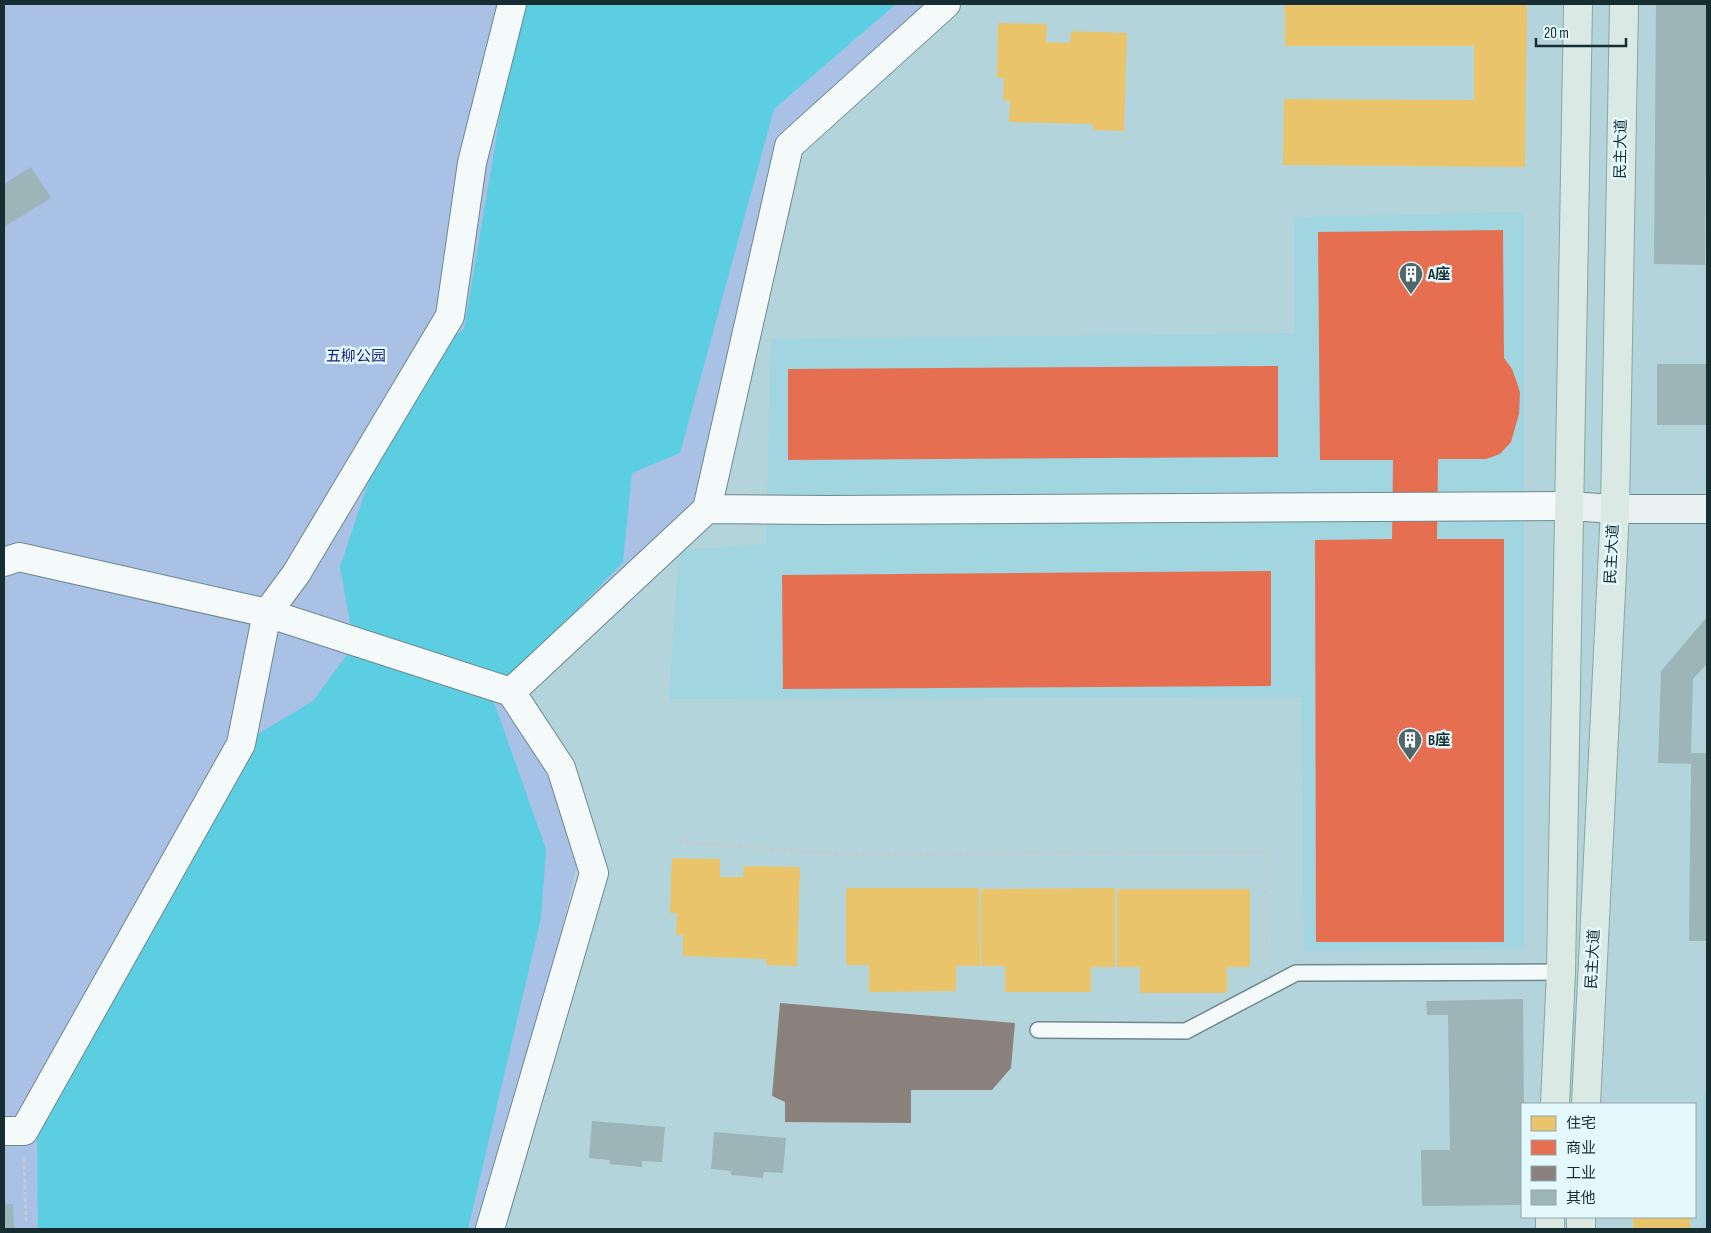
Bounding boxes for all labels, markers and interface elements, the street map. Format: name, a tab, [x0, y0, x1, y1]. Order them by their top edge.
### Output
scale bar	[1536, 15, 1626, 47]
text: 20 m	[1544, 24, 1569, 43]
street label: 民主大道	[1611, 119, 1631, 179]
building icon: A座	[1398, 261, 1424, 295]
place label: A座	[1427, 265, 1450, 284]
park label: 五柳公园	[326, 347, 386, 366]
street label: 民主大道	[1601, 524, 1623, 584]
building icon: B座	[1397, 727, 1423, 761]
place label: B座	[1428, 731, 1450, 750]
street label: 民主大道	[1582, 929, 1604, 989]
legend	[1521, 1103, 1696, 1218]
text: 住宅	[1566, 1114, 1596, 1133]
text: 商业	[1566, 1139, 1596, 1158]
text: 工业	[1566, 1164, 1596, 1183]
text: 其他	[1566, 1189, 1596, 1208]

